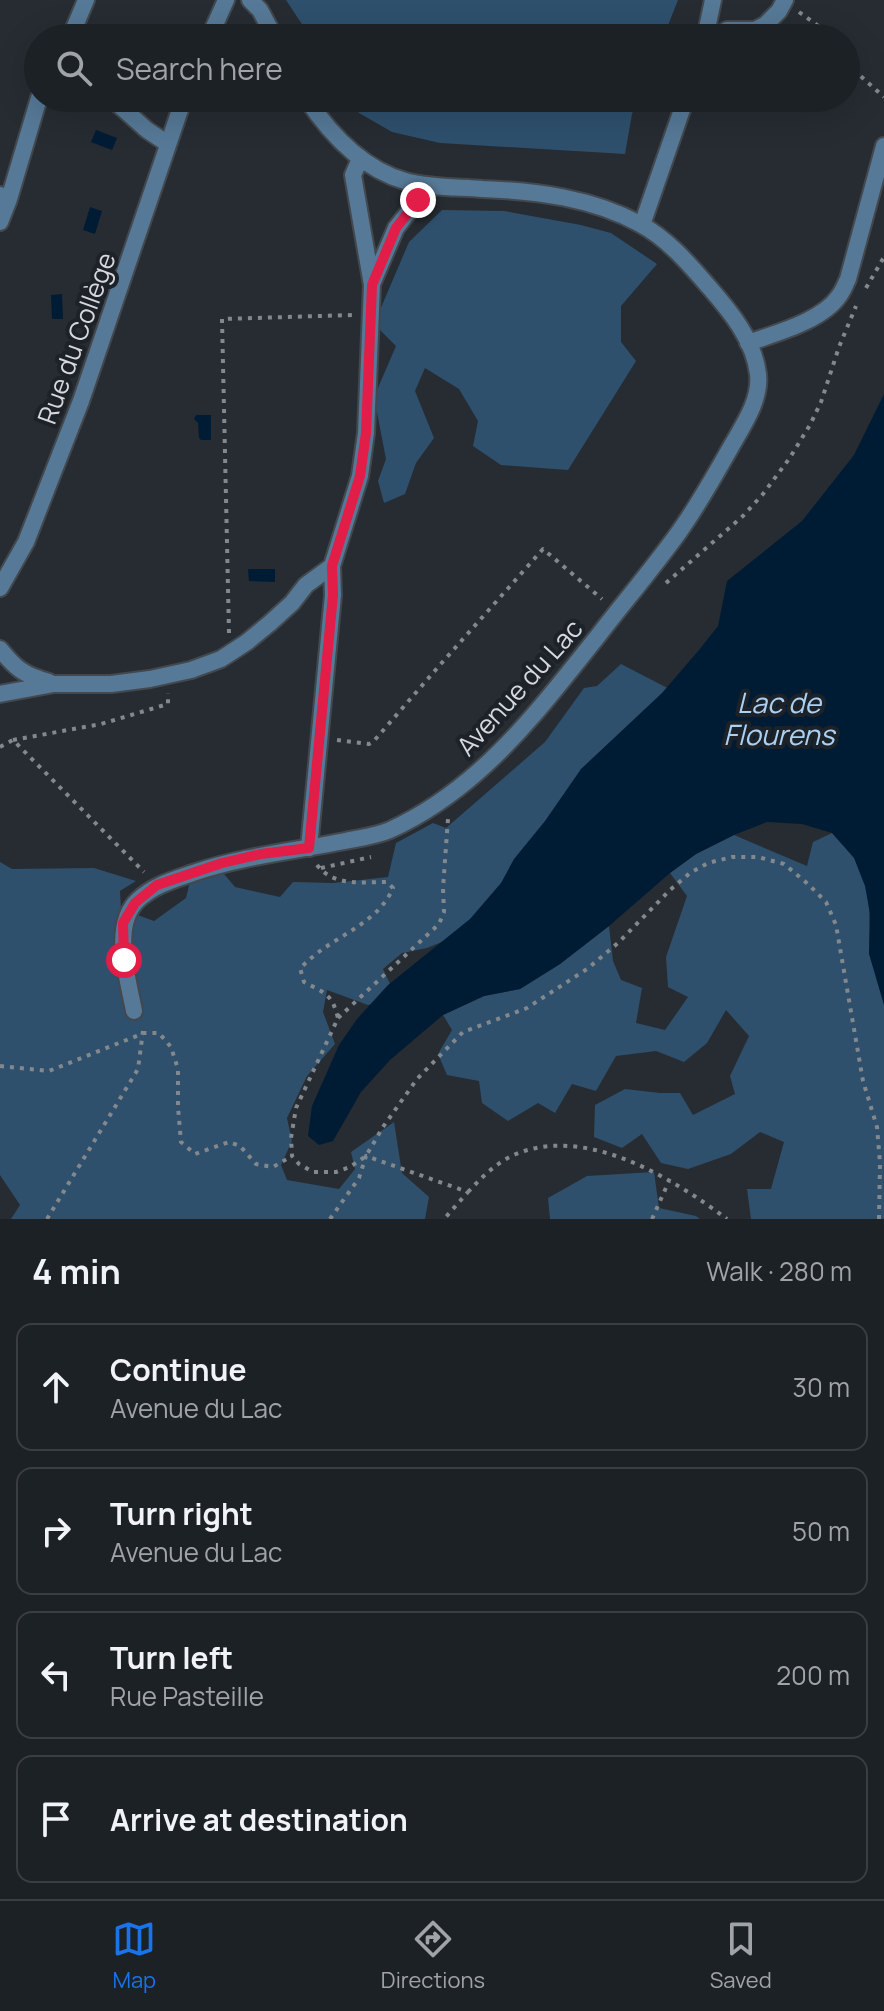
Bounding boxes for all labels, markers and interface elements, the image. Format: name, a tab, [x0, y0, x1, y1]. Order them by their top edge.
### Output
search box	[24, 24, 860, 112]
icon: search	[52, 46, 96, 90]
text: Search here	[116, 48, 283, 89]
route end	[400, 182, 436, 218]
street label: Rue du Collège	[28, 247, 124, 429]
street label: Avenue du Lac	[448, 611, 590, 763]
water label: Lac de Flourens	[724, 683, 837, 753]
route start	[106, 942, 142, 978]
text: 4 min	[32, 1248, 121, 1294]
text: Walk · 280 m	[706, 1253, 852, 1289]
text: Continue	[110, 1349, 246, 1390]
icon: ahead	[34, 1365, 78, 1409]
text: 30 m	[793, 1369, 850, 1405]
text: Avenue du Lac	[110, 1390, 282, 1426]
text: Turn right	[110, 1493, 253, 1534]
icon: right	[34, 1509, 78, 1553]
text: 50 m	[792, 1513, 850, 1549]
text: Avenue du Lac	[110, 1534, 282, 1570]
text: Turn left	[110, 1637, 233, 1678]
icon: left	[34, 1653, 78, 1697]
text: 200 m	[776, 1657, 850, 1693]
text: Rue Pasteille	[110, 1678, 264, 1714]
icon: arrive	[34, 1797, 78, 1841]
text: Arrive at destination	[110, 1799, 408, 1840]
tab: Map	[112, 1917, 156, 1995]
tab: Directions	[381, 1917, 485, 1995]
tab: Saved	[710, 1917, 772, 1995]

